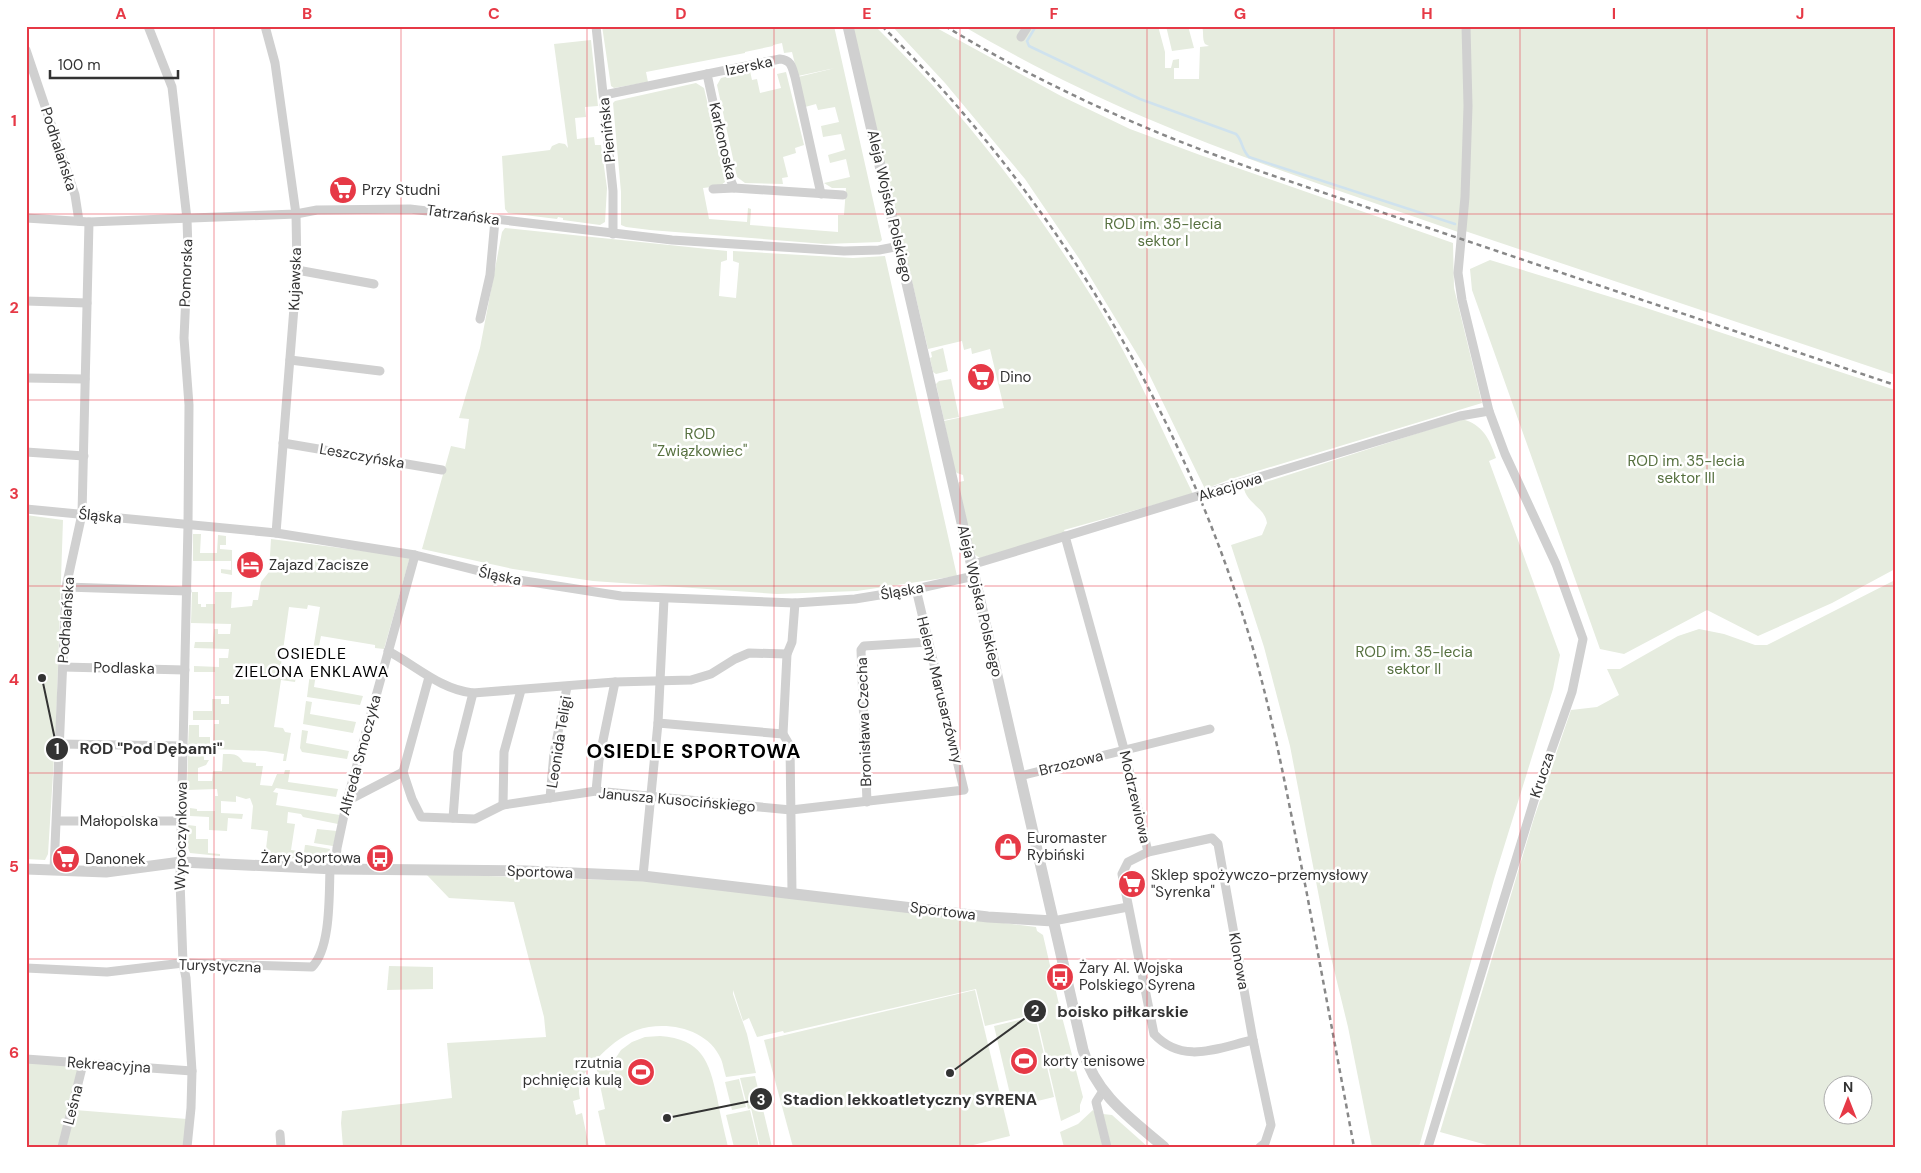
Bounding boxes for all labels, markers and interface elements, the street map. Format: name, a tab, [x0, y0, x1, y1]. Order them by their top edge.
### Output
text: A	[115, 3, 127, 24]
text: B	[302, 3, 312, 24]
text: C	[488, 3, 500, 24]
text: D	[675, 3, 687, 24]
text: E	[862, 3, 872, 24]
text: F	[1050, 3, 1059, 24]
text: G	[1234, 3, 1246, 24]
text: H	[1421, 3, 1433, 24]
text: I	[1612, 3, 1616, 24]
text: J	[1796, 3, 1804, 24]
scale bar	[50, 48, 178, 80]
street label: Izerska	[724, 51, 774, 81]
text: 100 m	[58, 55, 101, 75]
street label: Pienińska	[594, 97, 620, 163]
street label: Karkonoska	[704, 100, 742, 182]
street label: Podhalańska	[36, 105, 82, 193]
text: 1	[11, 110, 17, 131]
street label: Aleja Wojska Polskiego	[863, 128, 917, 284]
supermarket icon: Przy Studni	[328, 175, 358, 205]
place label: Przy Studni	[362, 180, 440, 200]
street label: Tatrzańska	[425, 200, 501, 230]
park label: ROD im. 35-lecia sektor I	[1104, 214, 1222, 251]
street label: Pomorska	[175, 239, 197, 307]
street label: Kujawska	[284, 247, 306, 311]
text: 2	[9, 297, 19, 318]
supermarket icon: Dino	[966, 362, 996, 392]
place label: Dino	[1000, 367, 1032, 387]
park label: ROD "Związkowiec"	[653, 424, 747, 461]
street label: Leszczyńska	[318, 439, 406, 473]
park label: ROD im. 35-lecia sektor III	[1627, 451, 1745, 488]
street label: Akacjowa	[1196, 468, 1264, 506]
text: 3	[9, 483, 19, 504]
street label: Śląska	[77, 504, 123, 528]
street label: Aleja Wojska Polskiego	[953, 523, 1007, 679]
hotel icon: Zajazd Zacisze	[235, 550, 265, 580]
place label: Zajazd Zacisze	[269, 555, 369, 575]
street label: Śląska	[477, 562, 523, 590]
street label: Podhalańska	[53, 576, 79, 664]
street label: Śląska	[879, 577, 925, 605]
street label: Heleny Marusarzówny	[912, 614, 968, 766]
park label: ROD im. 35-lecia sektor II	[1355, 642, 1473, 679]
district label: OSIEDLE ZIELONA ENKLAWA	[235, 643, 389, 682]
street label: Podlaska	[93, 657, 155, 679]
street label: Bronisława Czecha	[852, 657, 876, 787]
text: 4	[9, 669, 19, 690]
street label: Alfreda Smoczyka	[334, 692, 386, 818]
street label: Leonida Teligi	[542, 694, 576, 790]
callout: ROD "Pod Dębami"	[44, 733, 232, 764]
text: ROD "Pod Dębami"	[79, 738, 223, 759]
district label: OSIEDLE SPORTOWA	[587, 738, 801, 764]
text: 1	[54, 739, 60, 759]
street label: Brzozowa	[1037, 745, 1105, 781]
street label: Modrzewiowa	[1115, 749, 1155, 845]
street label: Krucza	[1525, 750, 1559, 800]
street label: Wypoczynkowa	[170, 782, 192, 890]
street label: Janusza Kusocińskiego	[597, 783, 757, 817]
street label: Małopolska	[80, 811, 158, 831]
place label: Euromaster Rybiński	[1027, 828, 1107, 865]
shop icon: Euromaster Rybiński	[993, 832, 1023, 862]
bus stop icon: Żary Sportowa	[365, 843, 395, 873]
supermarket icon: Danonek	[51, 844, 81, 874]
place label: Żary Sportowa	[261, 848, 361, 868]
place label: Danonek	[85, 849, 146, 869]
text: 5	[9, 856, 19, 877]
street label: Sportowa	[507, 861, 573, 883]
place label: Sklep spożywczo-przemysłowy "Syrenka"	[1151, 865, 1369, 902]
supermarket icon: Sklep spożywczo-przemysłowy "Syrenka"	[1117, 869, 1147, 899]
street label: Sportowa	[909, 897, 977, 925]
street label: Klonowa	[1224, 931, 1254, 991]
street label: Turystyczna	[178, 955, 262, 977]
place label: Żary Al. Wojska Polskiego Syrena	[1079, 958, 1195, 995]
bus stop icon: Żary Al. Wojska Polskiego Syrena	[1045, 962, 1075, 992]
callout: boisko piłkarskie	[1022, 996, 1199, 1027]
text: 2	[1031, 1001, 1040, 1021]
text: boisko piłkarskie	[1057, 1001, 1189, 1022]
text: 6	[9, 1042, 19, 1063]
sports icon: korty tenisowe	[1009, 1046, 1039, 1076]
place label: korty tenisowe	[1043, 1051, 1145, 1071]
street label: Rekreacyjna	[66, 1052, 152, 1078]
place label: rzutnia pchnięcia kulą	[523, 1053, 622, 1090]
sports icon: rzutnia pchnięcia kulą	[626, 1057, 656, 1087]
north arrow	[1824, 1076, 1874, 1126]
text: N	[1843, 1078, 1853, 1096]
street label: Leśna	[58, 1083, 88, 1127]
callout: Stadion lekkoatletyczny SYRENA	[748, 1084, 1047, 1115]
text: Stadion lekkoatletyczny SYRENA	[783, 1089, 1037, 1110]
text: 3	[756, 1090, 766, 1110]

